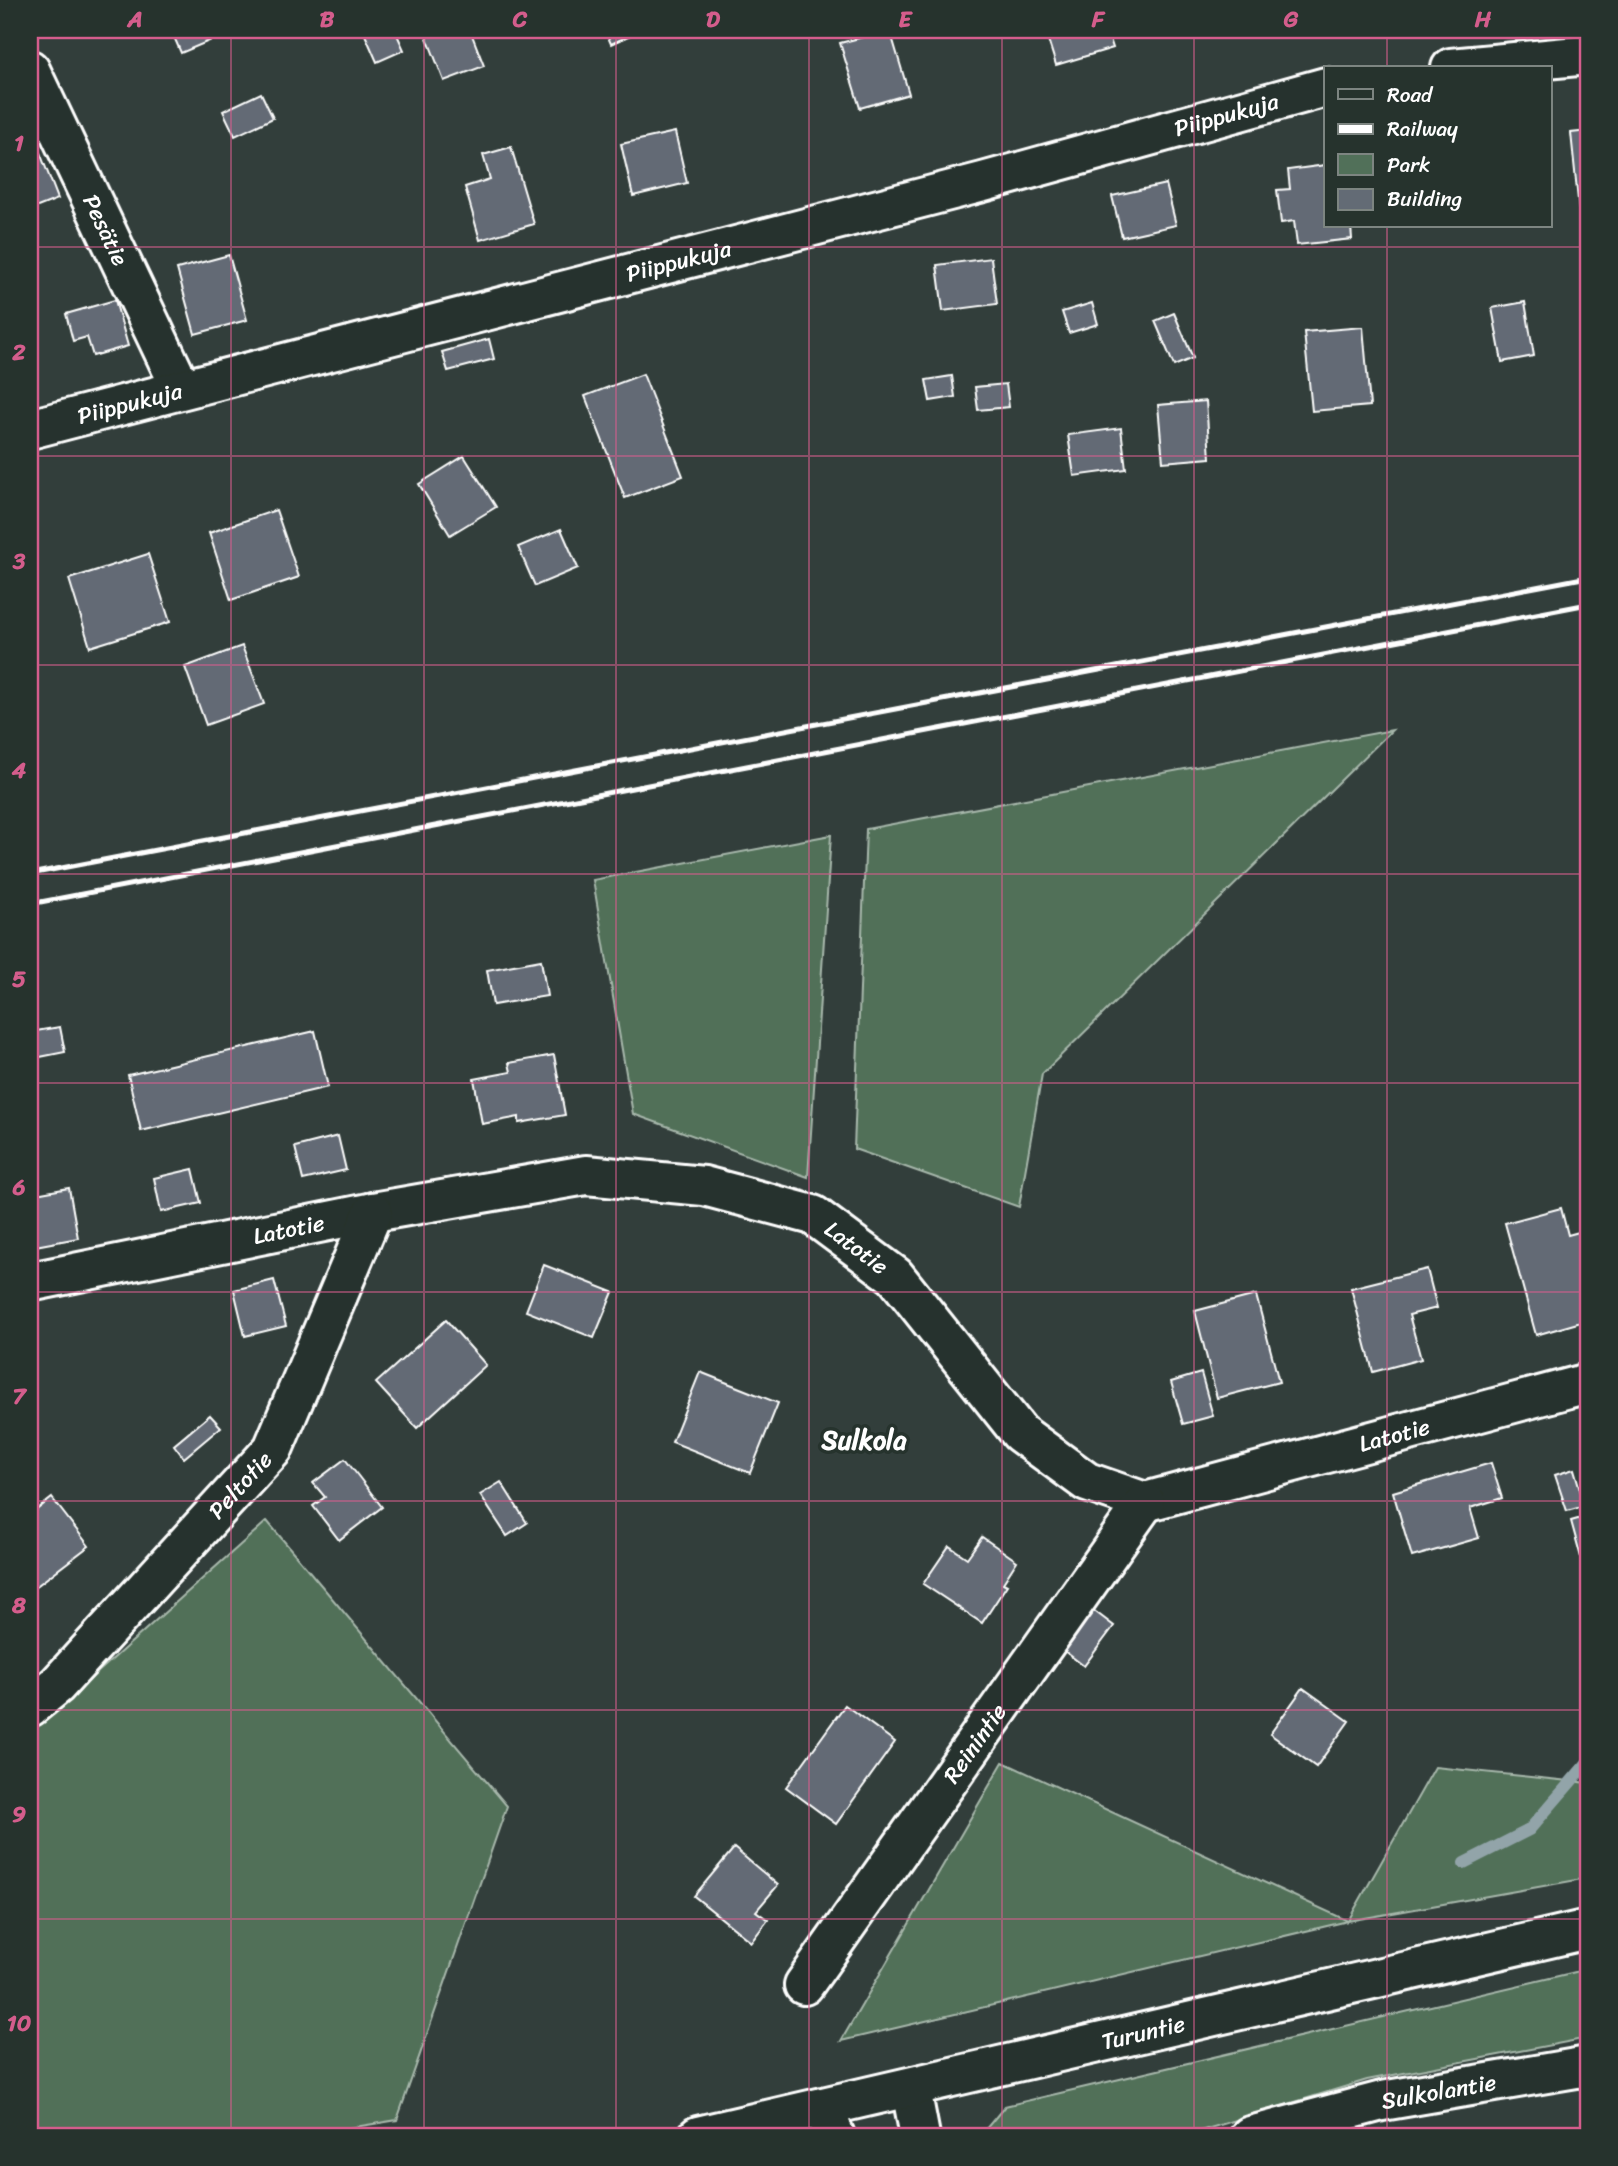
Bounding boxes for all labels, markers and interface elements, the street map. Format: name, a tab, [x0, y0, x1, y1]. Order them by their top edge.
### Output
text: A	[126, 0, 143, 40]
text: B	[320, 0, 335, 40]
text: C	[512, 0, 528, 40]
text: D	[706, 0, 721, 40]
text: E	[899, 0, 914, 40]
text: F	[1091, 0, 1106, 40]
text: G	[1283, 0, 1299, 40]
text: H	[1474, 0, 1492, 40]
legend	[1324, 66, 1552, 228]
text: Road	[1387, 76, 1434, 114]
street label: Piippukuja	[1169, 81, 1284, 149]
text: Railway	[1387, 110, 1458, 148]
text: 1	[14, 123, 24, 164]
text: Park	[1387, 146, 1430, 184]
text: Building	[1387, 180, 1463, 218]
street label: Pesätie	[71, 187, 140, 273]
street label: Piippukuja	[622, 228, 736, 295]
text: 2	[11, 332, 26, 373]
street label: Piippukuja	[73, 370, 187, 437]
text: 3	[12, 541, 26, 582]
text: 4	[11, 750, 27, 791]
text: 5	[12, 959, 26, 1000]
text: 6	[11, 1167, 26, 1208]
street label: Latotie	[249, 1202, 328, 1257]
street label: Latotie	[815, 1210, 898, 1286]
text: 7	[12, 1376, 27, 1417]
street label: Latotie	[1354, 1406, 1435, 1465]
district label: Sulkola	[820, 1417, 908, 1463]
street label: Peltotie	[198, 1441, 283, 1529]
text: 8	[11, 1585, 26, 1626]
street label: Reinintie	[932, 1694, 1018, 1792]
text: 9	[12, 1794, 26, 1835]
text: 10	[7, 2003, 32, 2044]
street label: Turuntie	[1097, 2003, 1189, 2063]
street label: Sulkolantie	[1378, 2062, 1500, 2122]

